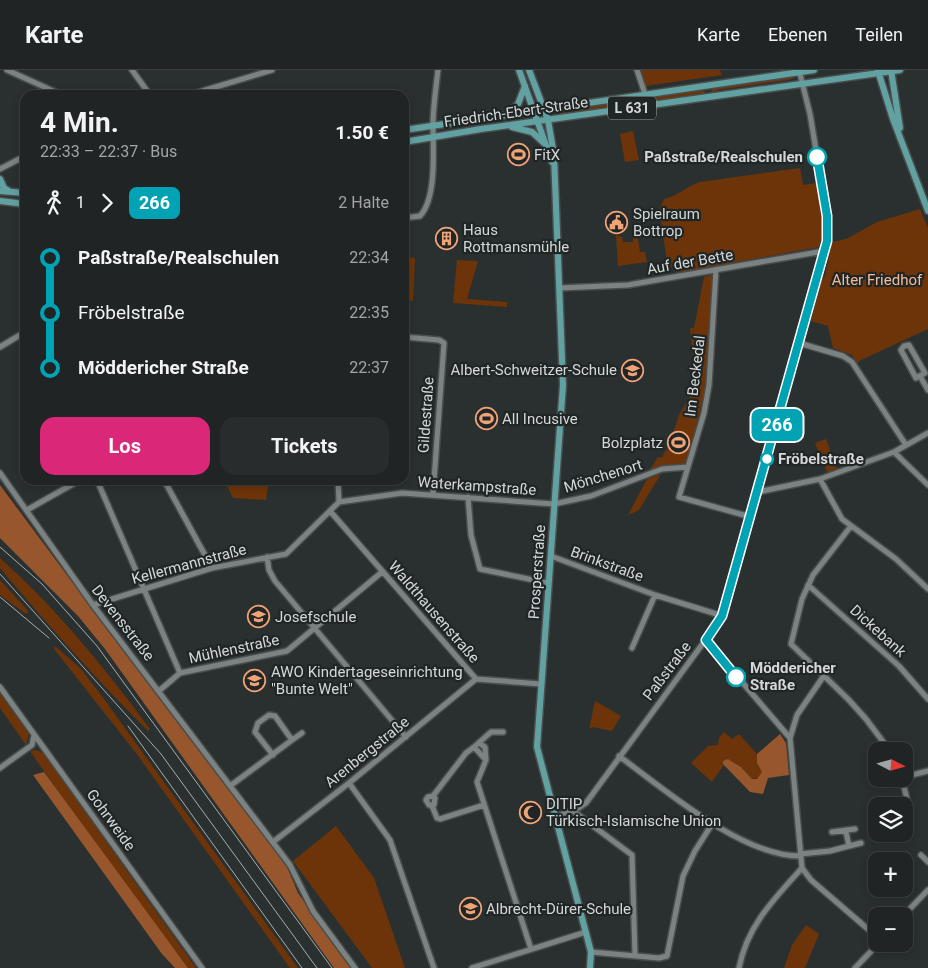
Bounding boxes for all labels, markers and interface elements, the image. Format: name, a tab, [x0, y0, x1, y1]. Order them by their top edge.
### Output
text: Karte	[25, 21, 84, 49]
text: Karte	[697, 24, 740, 45]
text: Ebenen	[768, 24, 827, 45]
text: Teilen	[855, 24, 903, 45]
street label: Friedrich-Ebert-Straße	[443, 93, 589, 131]
road number: L 631	[608, 96, 656, 119]
text: 4 Min.	[40, 106, 119, 139]
text: 1.50 €	[335, 121, 389, 144]
text: 22:33 – 22:37 · Bus	[40, 142, 177, 161]
sports icon: FitX	[506, 143, 530, 167]
place label: FitX	[534, 146, 561, 164]
marker: Paßstraße/Realschulen	[807, 147, 827, 167]
place label: Paßstraße/Realschulen	[644, 148, 803, 166]
icon: walk	[40, 189, 68, 217]
icon: forward	[93, 189, 121, 217]
text: 266	[139, 192, 170, 213]
text: 1	[76, 193, 85, 212]
text: 2 Halte	[338, 193, 389, 212]
place label: Spielraum Bottrop	[633, 205, 700, 240]
public building icon: Spielraum Bottrop	[605, 211, 629, 235]
place label: Haus Rottmansmühle	[463, 221, 569, 256]
building icon: Haus Rottmansmühle	[435, 227, 459, 251]
text: Paßstraße/Realschulen	[78, 246, 279, 269]
street label: Auf der Bette	[645, 246, 735, 278]
text: 22:34	[349, 248, 389, 267]
park label: Alter Friedhof	[832, 271, 923, 289]
text: Fröbelstraße	[78, 301, 185, 324]
text: 22:35	[349, 303, 389, 322]
street label: Im Beckedal	[681, 334, 709, 418]
text: Möddericher Straße	[78, 356, 249, 379]
text: 22:37	[349, 358, 389, 377]
school or university icon: Albert-Schweitzer-Schule	[621, 358, 645, 382]
place label: Albert-Schweitzer-Schule	[450, 361, 617, 379]
street label: Gildestraße	[414, 376, 438, 454]
sports icon: All Incusive	[474, 407, 498, 431]
line badge: 266	[748, 409, 806, 441]
place label: All Incusive	[502, 410, 578, 428]
text: 266	[762, 414, 792, 435]
button: Los	[40, 417, 210, 475]
button: Tickets	[220, 417, 389, 475]
sports icon: Bolzplatz	[667, 431, 691, 455]
place label: Bolzplatz	[601, 434, 663, 452]
place label: Fröbelstraße	[778, 450, 864, 468]
marker: Fröbelstraße	[760, 452, 774, 466]
street label: Mönchenort	[562, 455, 645, 496]
street label: Waterkampstraße	[417, 473, 537, 499]
street label: Prosperstraße	[525, 524, 549, 620]
street label: Kellermannstraße	[130, 540, 248, 588]
street label: Brinkstraße	[568, 542, 646, 586]
street label: Waldthausenstraße	[385, 557, 483, 667]
street label: Devensstraße	[88, 581, 158, 665]
street label: Dickebank	[846, 601, 910, 661]
school or university icon: Josefschule	[247, 605, 271, 629]
place label: Josefschule	[275, 608, 357, 626]
street label: Mühlenstraße	[187, 631, 281, 667]
street label: Paßstraße	[639, 638, 695, 704]
place label: Möddericher Straße	[750, 659, 836, 694]
place label: AWO Kindertageseinrichtung "Bunte Welt"	[271, 663, 463, 698]
marker: Möddericher Straße	[726, 667, 746, 687]
school or university icon: AWO Kindertageseinrichtung "Bunte Welt"	[243, 669, 267, 693]
street label: Arenbergstraße	[321, 713, 413, 791]
north arrow	[868, 742, 912, 788]
map controls	[868, 742, 913, 952]
street label: Gohrweide	[83, 786, 139, 854]
place label: DITIP Türkisch-Islamische Union	[546, 795, 721, 830]
button: layers	[868, 797, 913, 842]
mosque icon: DITIP Türkisch-Islamische Union	[518, 801, 542, 825]
button: +	[868, 852, 913, 897]
school or university icon: Albrecht-Dürer-Schule	[458, 897, 482, 921]
place label: Albrecht-Dürer-Schule	[486, 900, 631, 918]
button: −	[868, 907, 913, 952]

